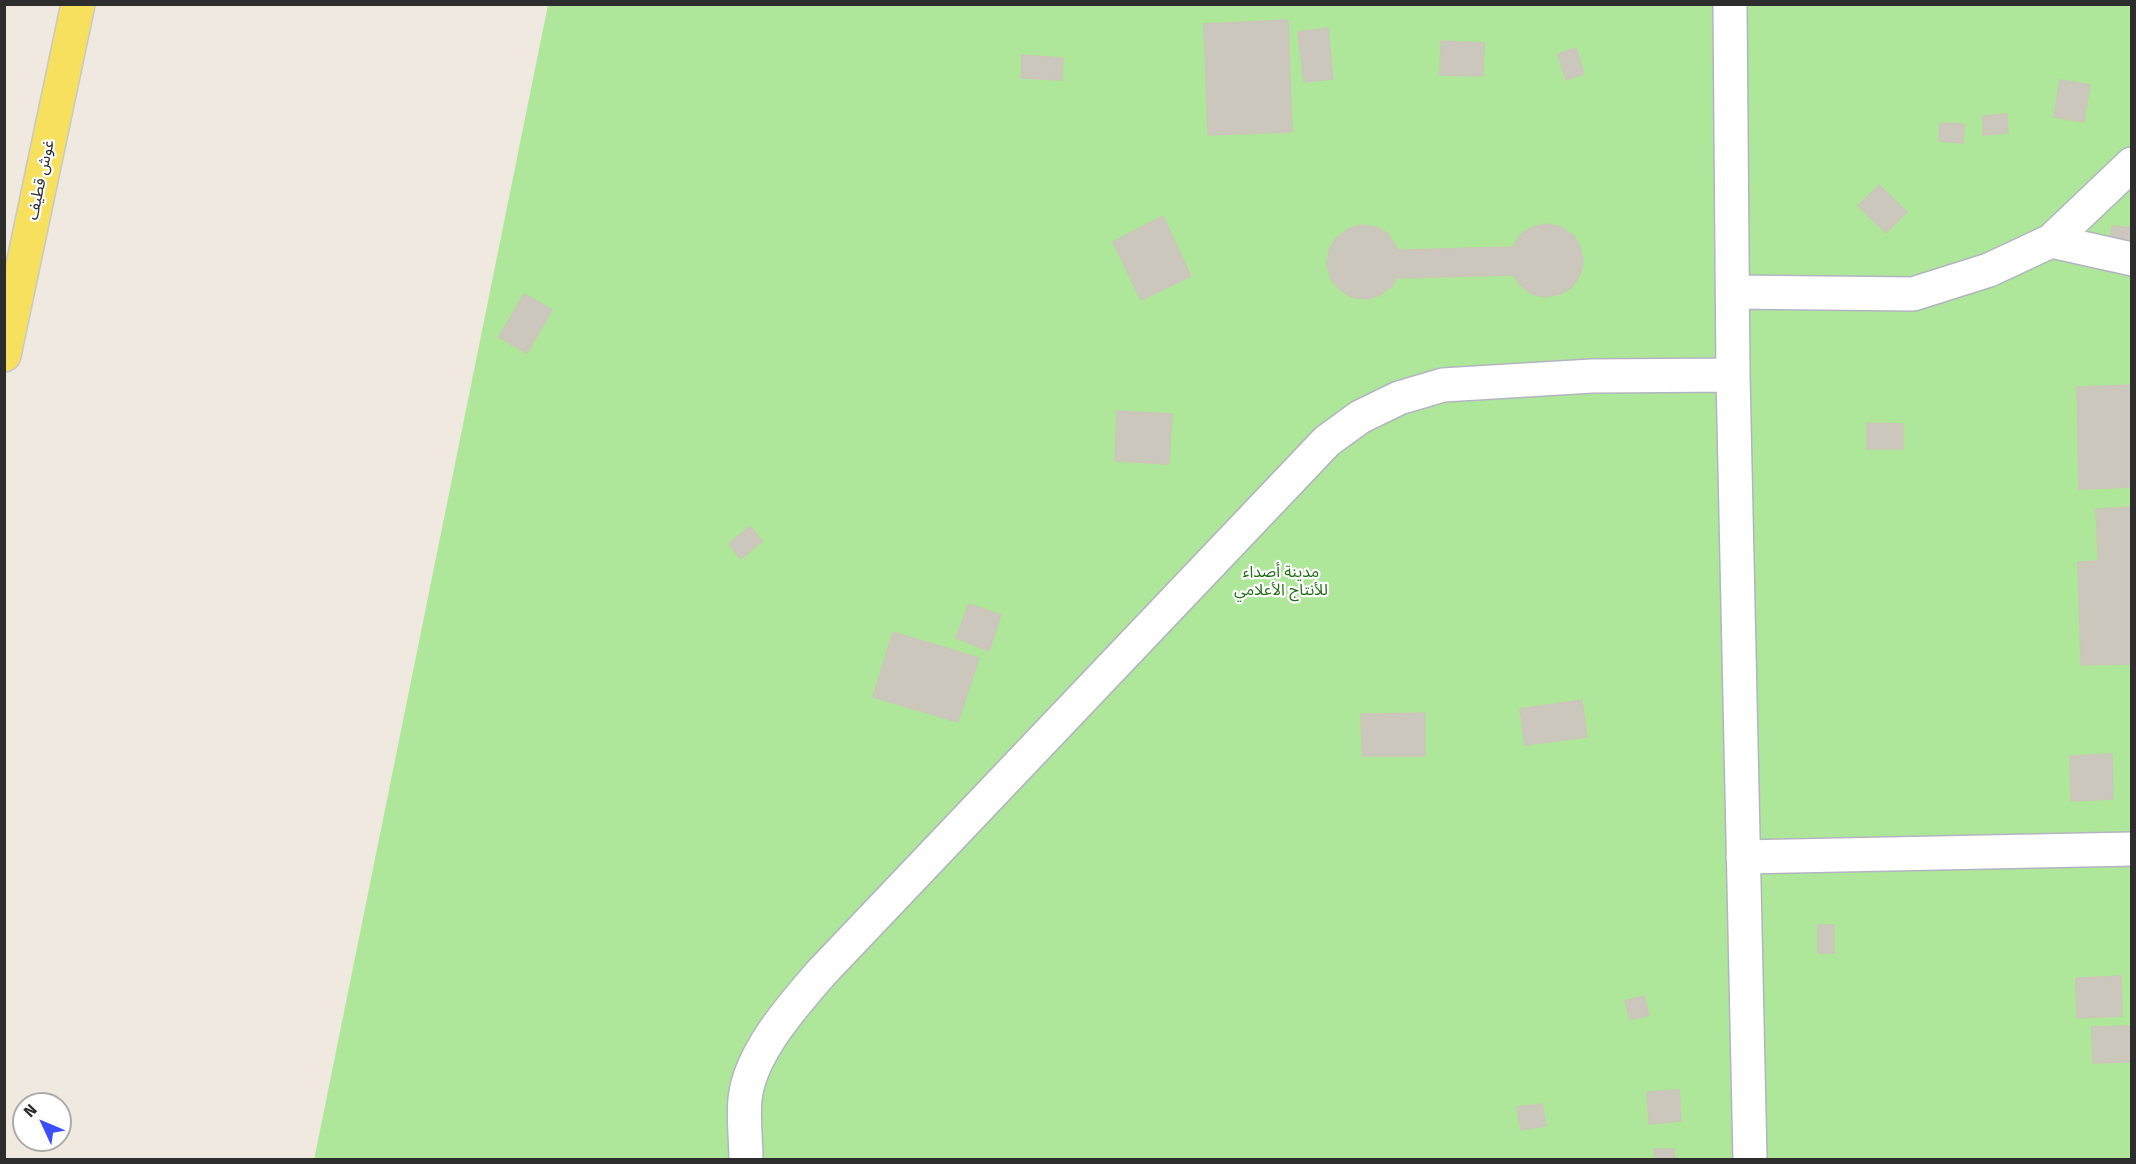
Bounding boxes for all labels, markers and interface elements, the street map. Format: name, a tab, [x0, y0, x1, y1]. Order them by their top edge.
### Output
street label: غوش قطيف	[23, 138, 59, 222]
park label: مدينة أصداء للأنتاج الأعلامي	[1234, 563, 1328, 601]
north arrow	[12, 1092, 72, 1152]
text: N	[20, 1100, 41, 1121]

